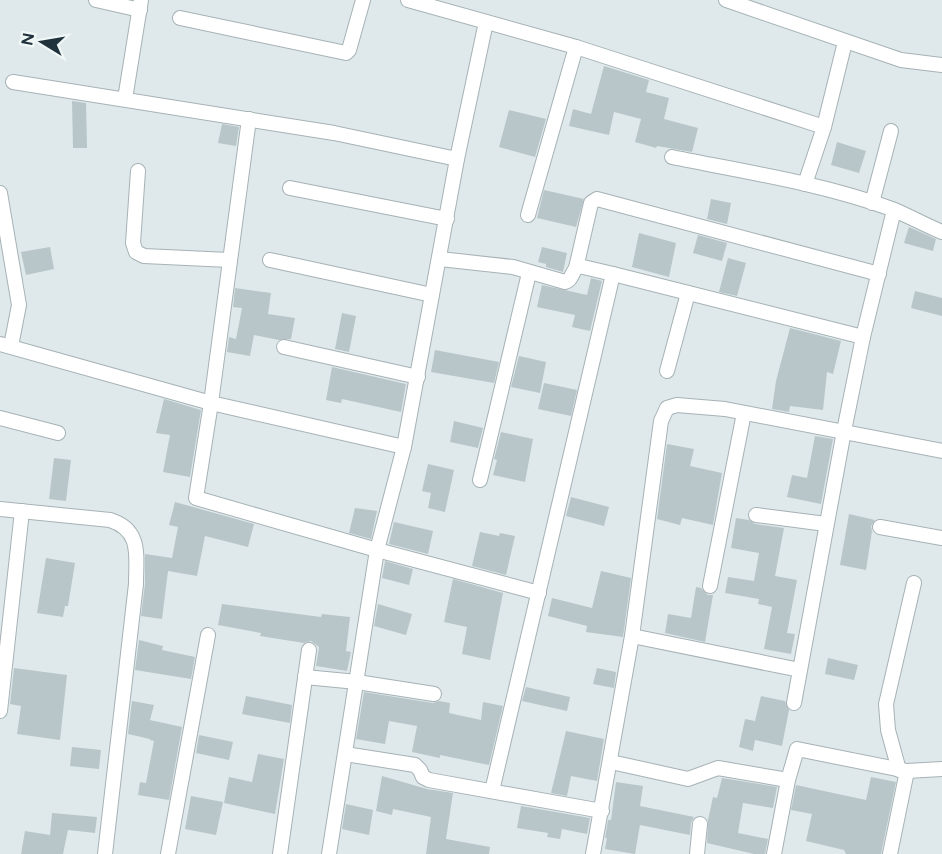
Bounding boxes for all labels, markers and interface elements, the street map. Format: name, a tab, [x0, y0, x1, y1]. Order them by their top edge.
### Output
north arrow	[12, 12, 72, 72]
text: N	[17, 31, 38, 47]

